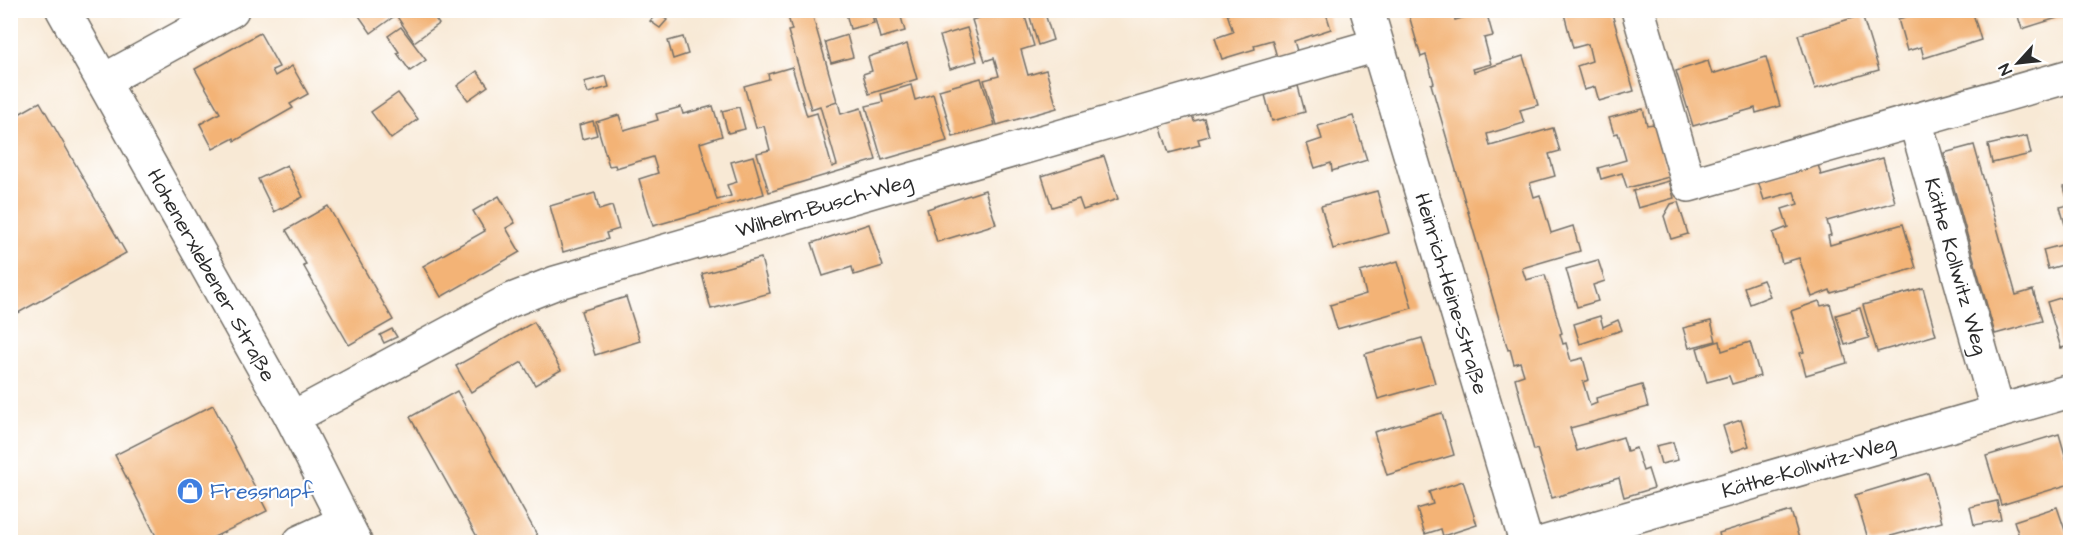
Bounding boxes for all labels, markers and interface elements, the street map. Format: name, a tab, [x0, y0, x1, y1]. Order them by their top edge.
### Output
north arrow	[1988, 33, 2048, 93]
text: N	[1993, 60, 2018, 79]
street label: Hohenerxlebener Straße	[140, 163, 283, 387]
street label: Wilhelm-Busch-Weg	[732, 166, 916, 244]
street label: Käthe Kollwitz Weg	[1918, 174, 1996, 359]
street label: Heinrich-Heine-Straße	[1408, 189, 1496, 398]
street label: Käthe-Kollwitz-Weg	[1718, 428, 1899, 505]
shop icon: Fressnapf	[175, 476, 205, 506]
place label: Fressnapf	[210, 477, 314, 507]

